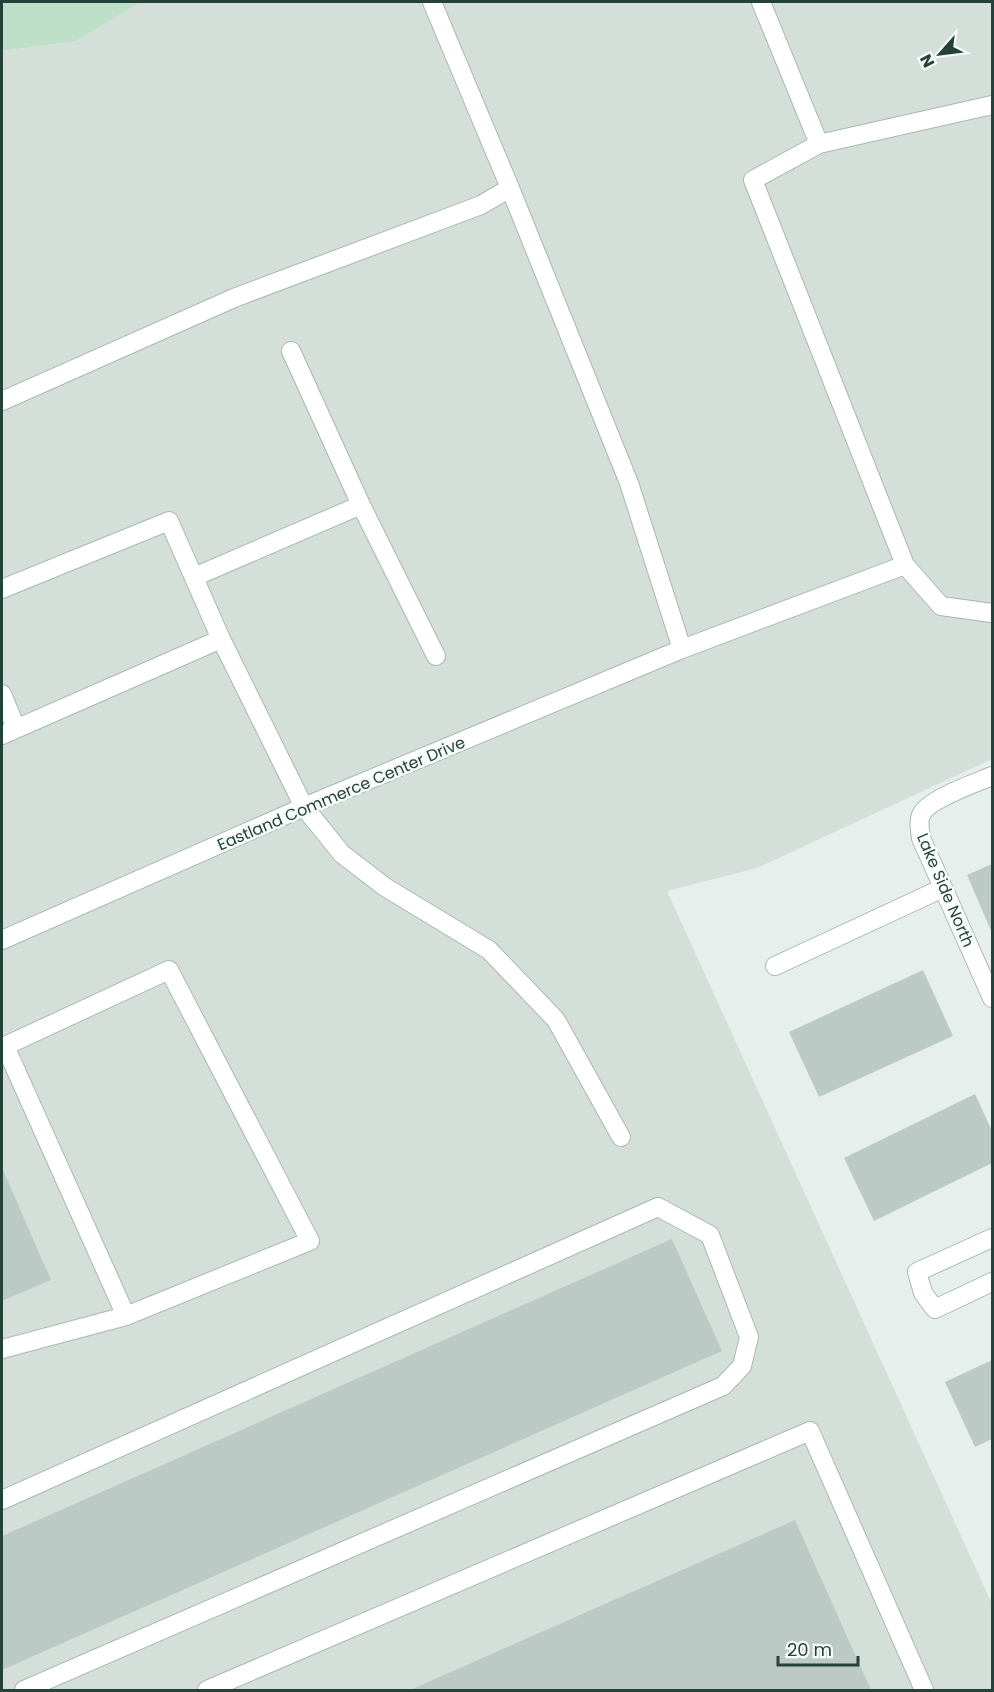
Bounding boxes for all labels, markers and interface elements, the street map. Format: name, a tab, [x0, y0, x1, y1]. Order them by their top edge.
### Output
north arrow	[910, 24, 970, 84]
text: N	[914, 50, 940, 72]
street label: Eastland Commerce Center Drive	[214, 731, 469, 856]
street label: Lake Side North	[911, 830, 980, 951]
scale bar	[778, 1629, 858, 1667]
text: 20 m	[787, 1637, 832, 1662]

